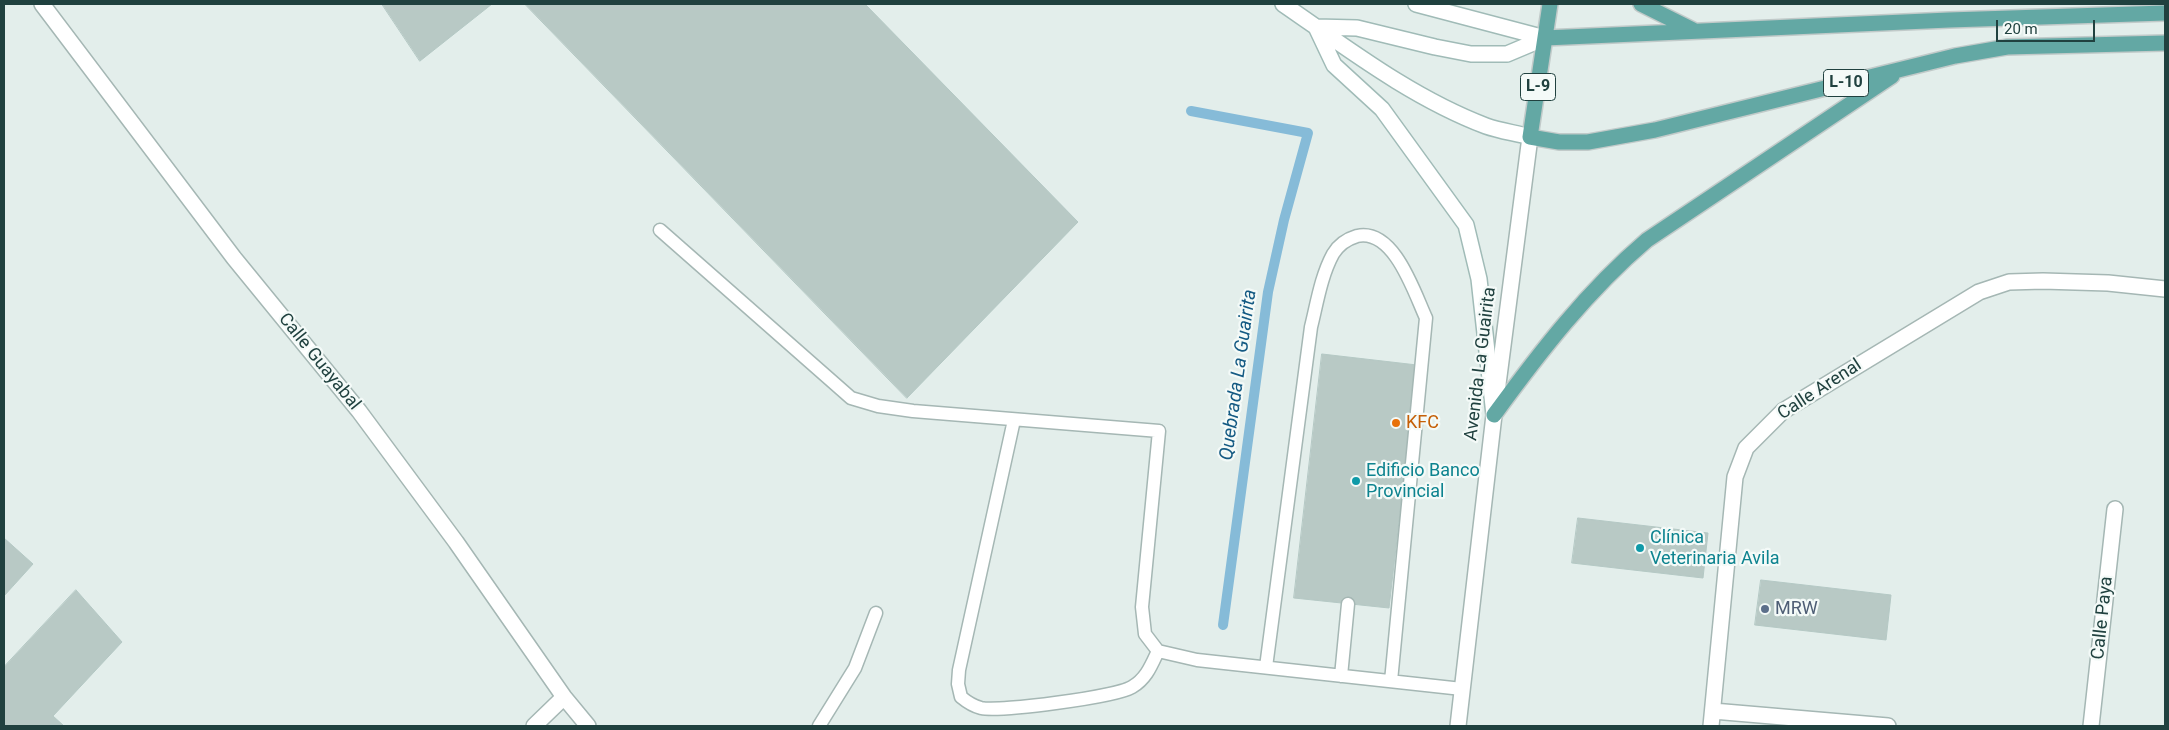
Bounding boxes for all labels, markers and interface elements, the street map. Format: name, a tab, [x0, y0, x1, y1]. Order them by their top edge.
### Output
scale bar	[1999, 10, 2098, 42]
text: 20 m	[2004, 20, 2038, 38]
road number: L-10	[1824, 70, 1868, 96]
road number: L-9	[1520, 74, 1556, 100]
street label: Avenida La Guairita	[1461, 286, 1501, 442]
water label: Quebrada La Guairita	[1216, 288, 1262, 462]
street label: Calle Guayabal	[273, 309, 365, 415]
street label: Calle Arenal	[1774, 355, 1866, 425]
place label: KFC	[1406, 412, 1439, 434]
marker: KFC	[1390, 417, 1402, 429]
place label: Edificio Banco Provincial	[1366, 460, 1480, 502]
marker: Edificio Banco Provincial	[1350, 475, 1362, 487]
place label: Clínica Veterinaria Avila	[1650, 527, 1780, 570]
marker: Clínica Veterinaria Avila	[1634, 542, 1646, 554]
street label: Calle Paya	[2088, 575, 2118, 661]
place label: MRW	[1775, 598, 1818, 620]
marker: MRW	[1759, 603, 1771, 615]

